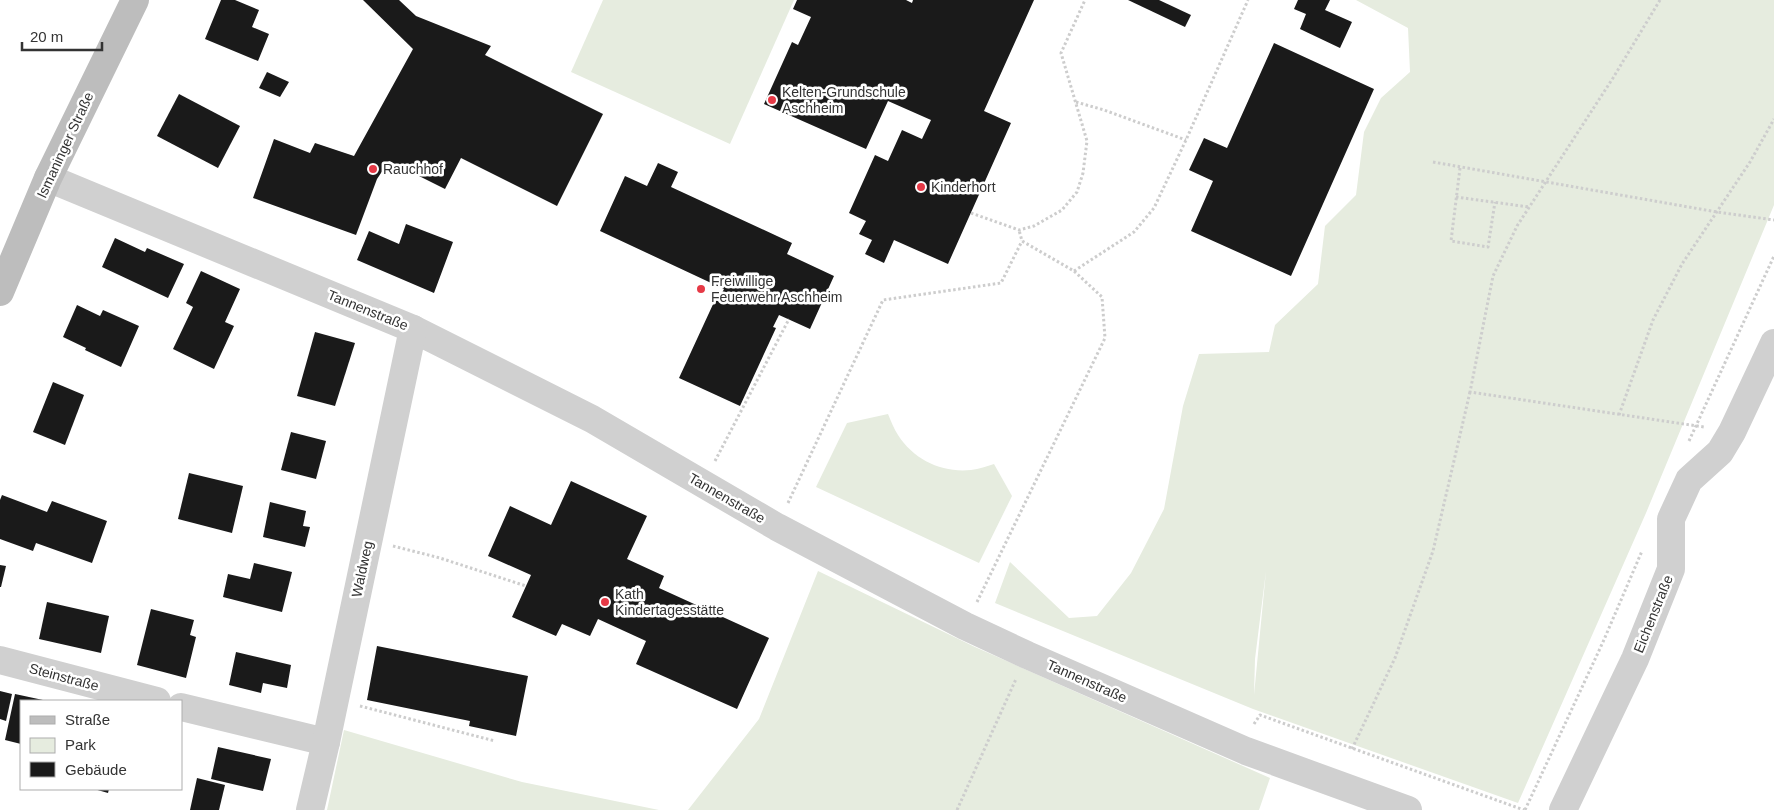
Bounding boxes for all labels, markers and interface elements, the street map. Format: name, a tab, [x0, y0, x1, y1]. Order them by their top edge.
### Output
scale bar	[22, 20, 102, 52]
text: 20 m	[30, 28, 63, 45]
place label: Kelten-Grundschule Aschheim	[782, 84, 906, 116]
street label: Ismaninger Straße	[33, 89, 97, 201]
marker: Kelten-Grundschule Aschheim	[766, 94, 778, 106]
place label: Rauchhof	[383, 161, 443, 177]
marker: Rauchhof	[367, 163, 379, 175]
place label: Kinderhort	[931, 179, 996, 195]
marker: Kinderhort	[915, 181, 927, 193]
place label: Freiwillige Feuerwehr Aschheim	[711, 273, 843, 305]
marker: Freiwillige Feuerwehr Aschheim	[695, 283, 707, 295]
street label: Tannenstraße	[325, 287, 411, 334]
street label: Tannenstraße	[686, 470, 768, 526]
street label: Waldweg	[348, 539, 376, 599]
street label: Eichenstraße	[1630, 573, 1676, 655]
place label: Kath Kindertagesstätte	[615, 586, 724, 618]
marker: Kath Kindertagesstätte	[599, 596, 611, 608]
street label: Tannenstraße	[1045, 656, 1130, 706]
street label: Steinstraße	[27, 660, 101, 694]
legend	[20, 700, 182, 790]
text: Straße	[65, 711, 110, 728]
text: Park	[65, 736, 96, 753]
text: Gebäude	[65, 761, 127, 778]

